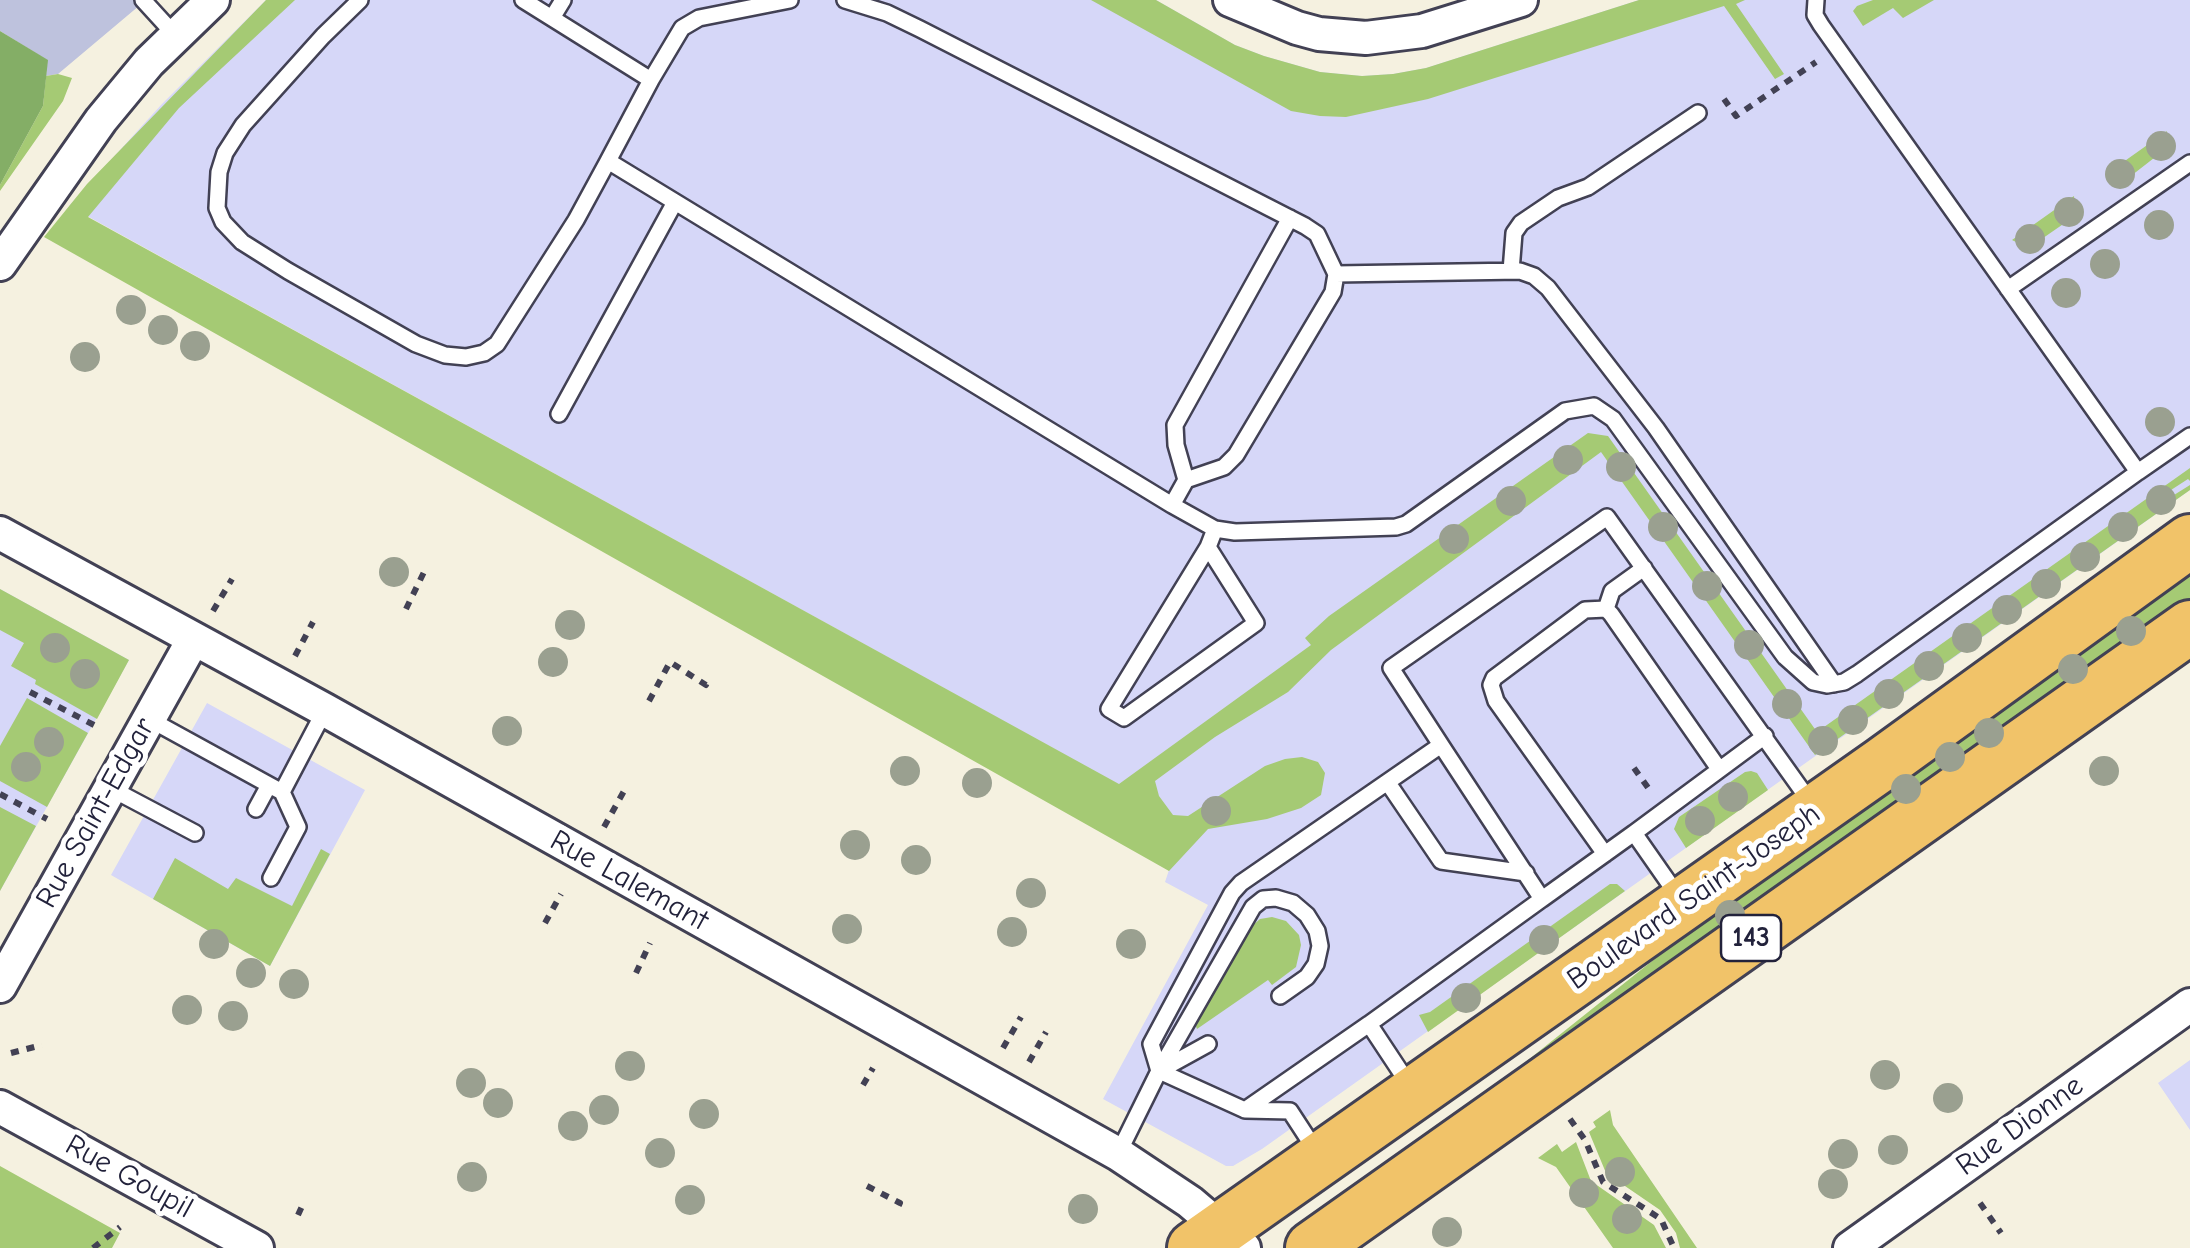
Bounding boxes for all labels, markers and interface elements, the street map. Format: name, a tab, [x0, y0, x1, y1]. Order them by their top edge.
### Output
street label: Rue Saint-Edgar	[29, 712, 163, 914]
street label: Boulevard Saint-Joseph	[1561, 796, 1827, 998]
street label: Rue Lalemant	[544, 823, 714, 939]
road number: 143	[1721, 915, 1781, 961]
street label: Rue Dionne	[1950, 1068, 2090, 1184]
street label: Rue Goupil	[59, 1127, 199, 1227]

